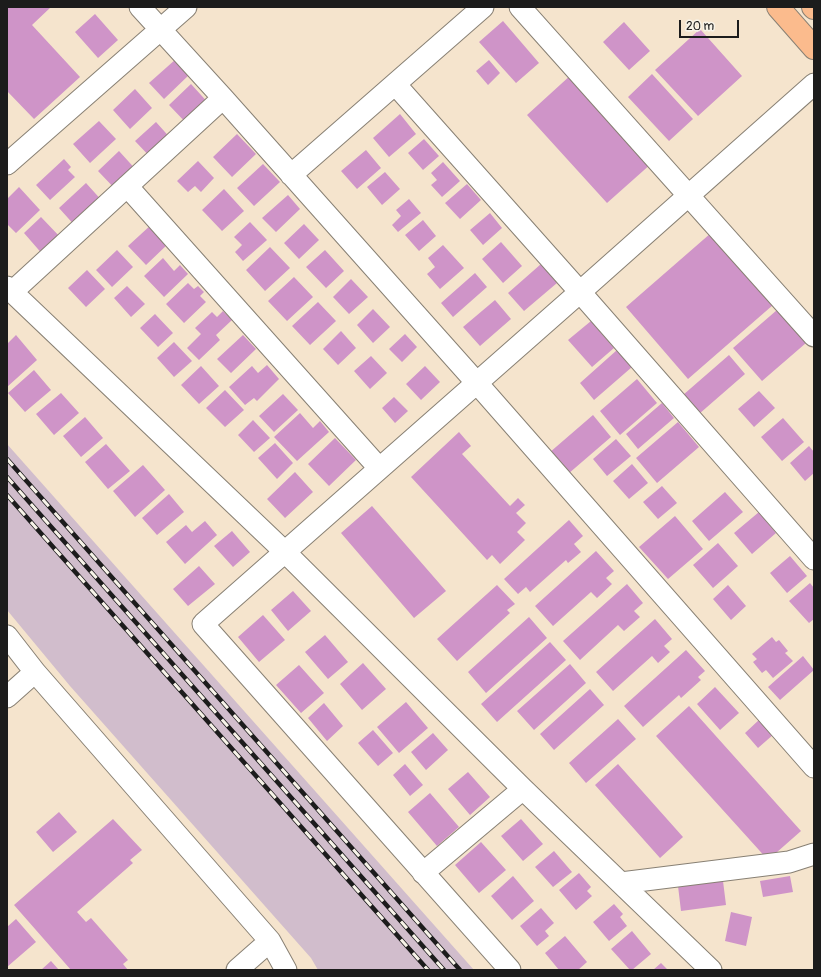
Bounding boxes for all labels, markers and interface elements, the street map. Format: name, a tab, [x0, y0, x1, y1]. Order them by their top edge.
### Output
scale bar	[681, 12, 741, 38]
text: 20 m	[686, 19, 714, 34]

